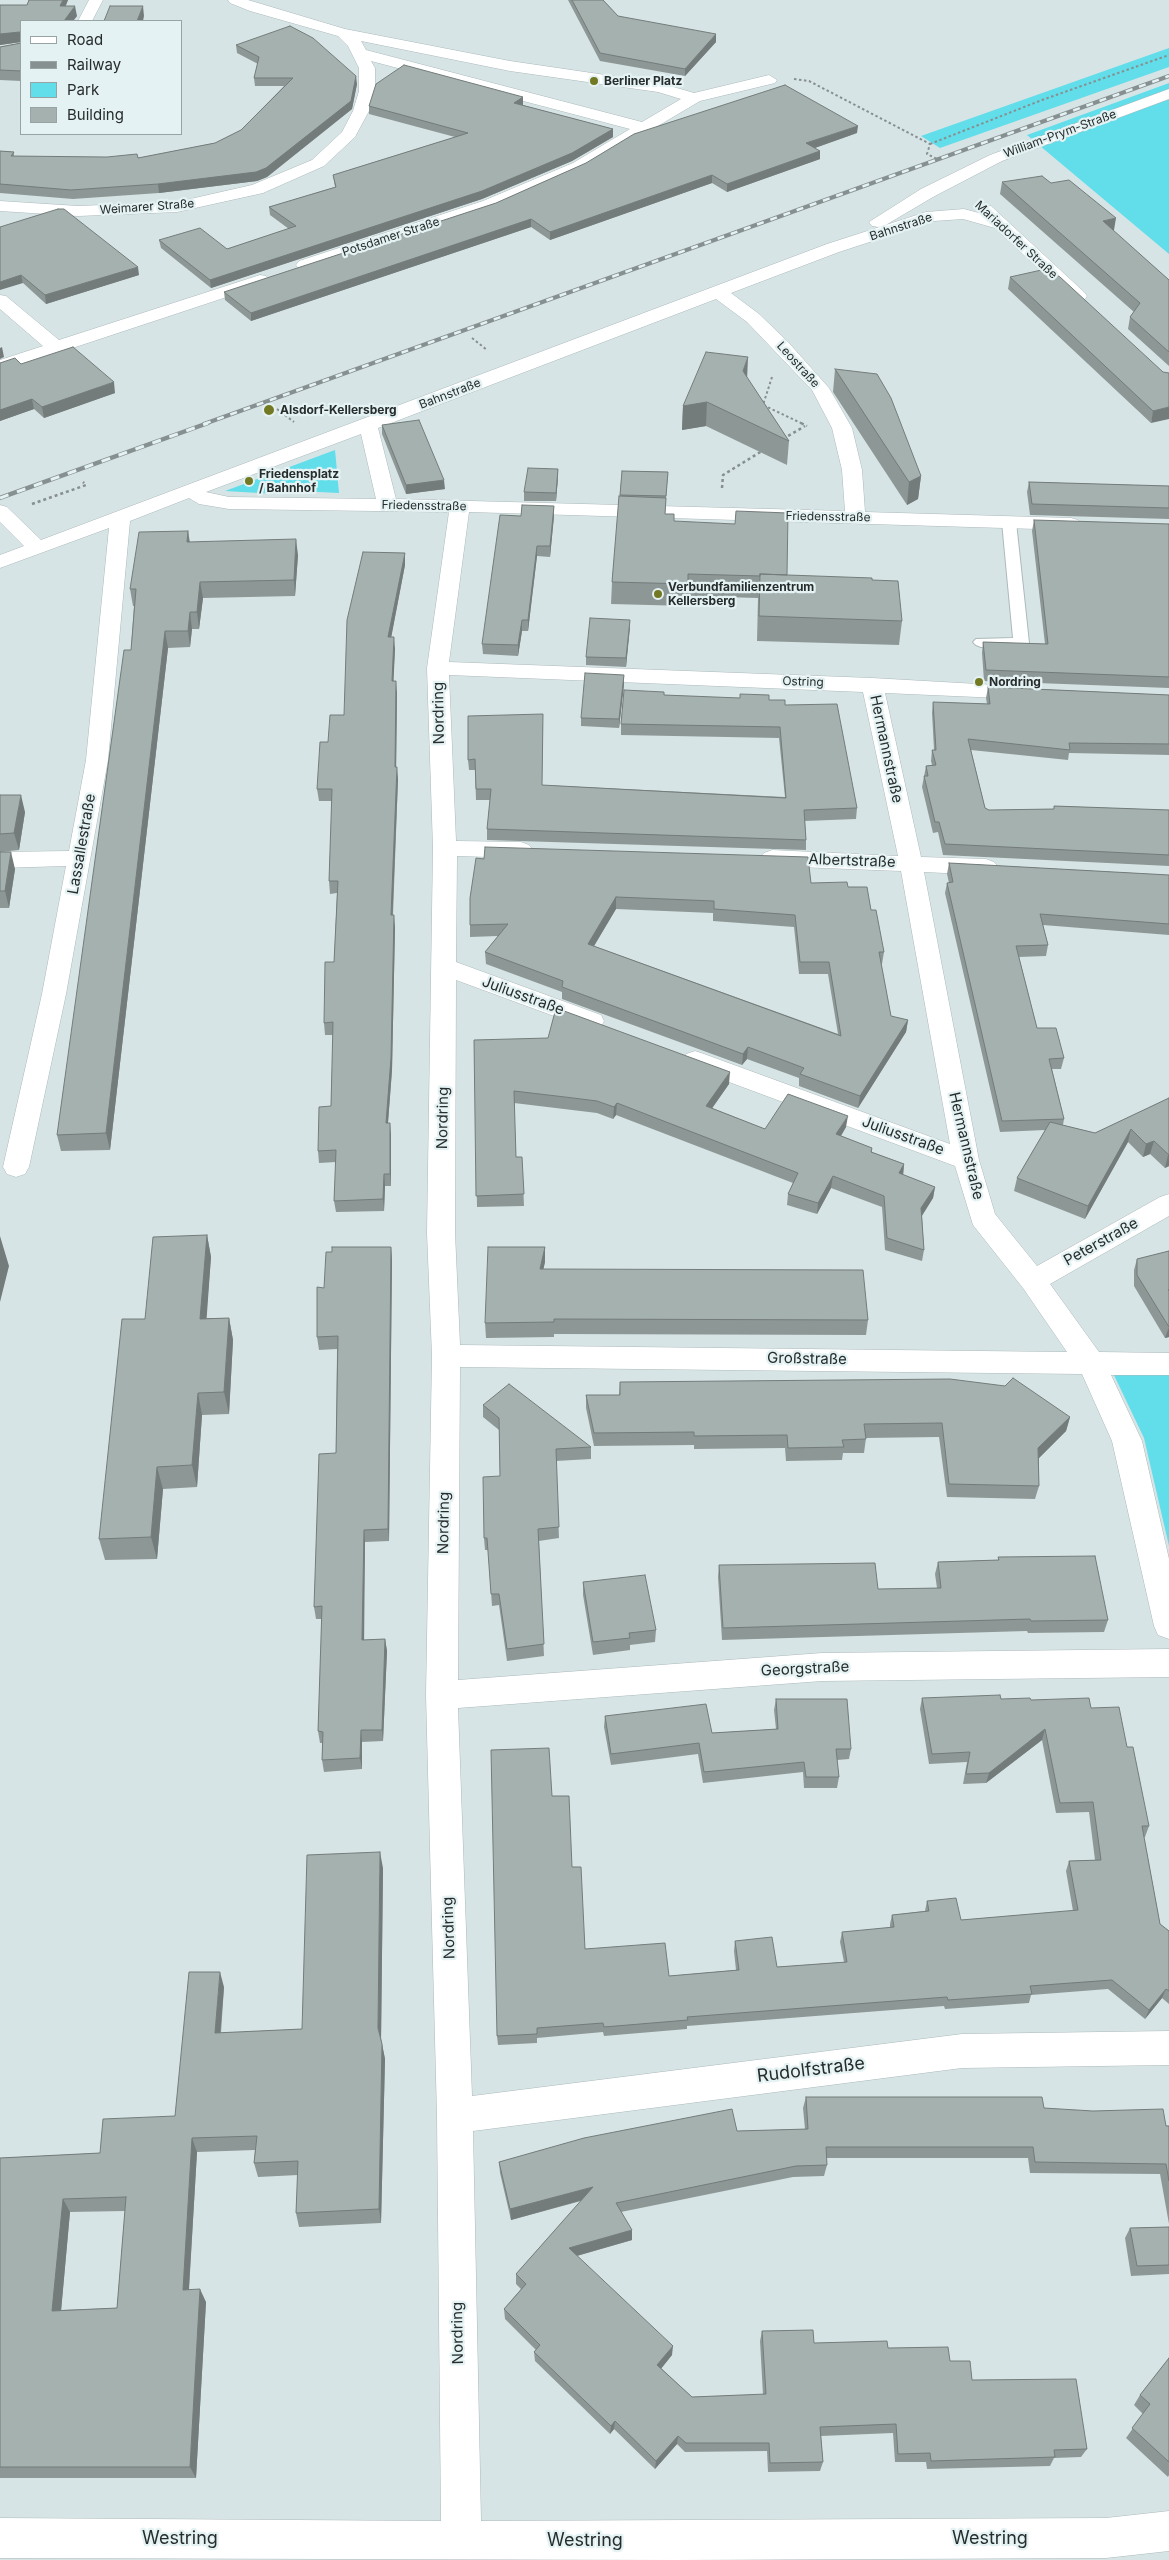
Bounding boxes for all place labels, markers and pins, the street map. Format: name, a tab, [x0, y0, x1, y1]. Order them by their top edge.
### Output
place label: Berliner Platz	[604, 74, 682, 88]
marker: Berliner Platz	[588, 75, 600, 87]
marker: Alsdorf-Kellersberg	[262, 403, 276, 417]
place label: Alsdorf-Kellersberg	[280, 403, 397, 417]
place label: Friedensplatz / Bahnhof	[259, 467, 339, 495]
marker: Friedensplatz / Bahnhof	[243, 475, 255, 487]
place label: Verbundfamilienzentrum Kellersberg	[668, 580, 814, 608]
marker: Verbundfamilienzentrum Kellersberg	[652, 588, 664, 600]
place label: Nordring	[989, 675, 1041, 689]
marker: Nordring	[973, 676, 985, 688]

